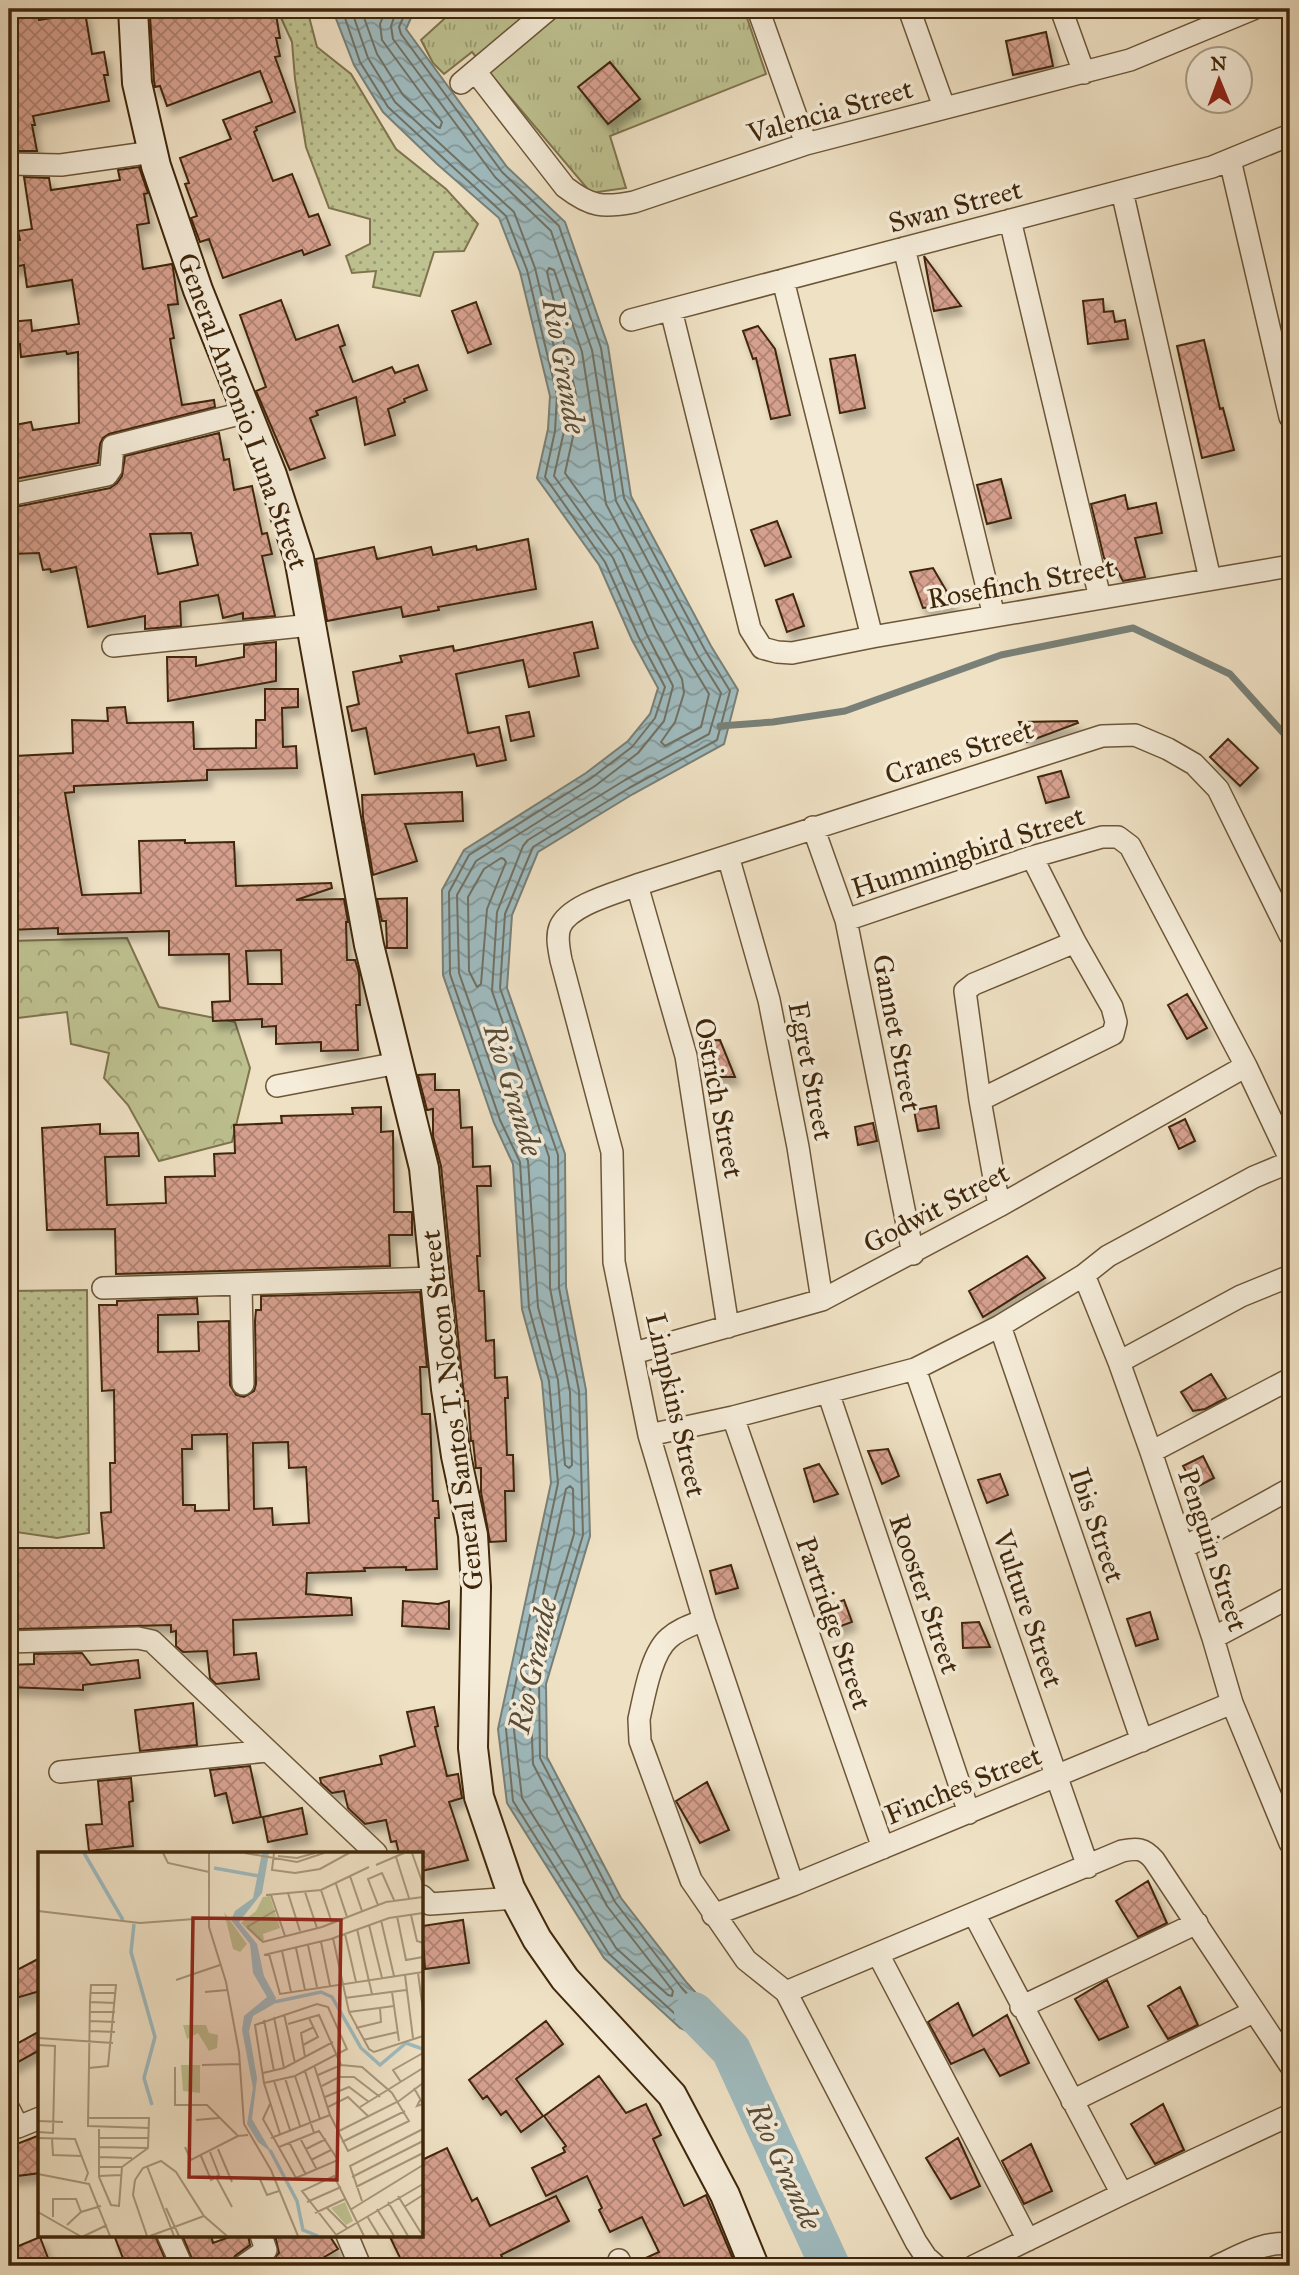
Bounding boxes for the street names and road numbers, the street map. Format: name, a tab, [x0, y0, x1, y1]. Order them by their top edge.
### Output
street label: Valencia Street	[742, 71, 917, 152]
street label: Swan Street	[884, 171, 1026, 241]
street label: General Antonio Luna Street	[169, 248, 317, 574]
street label: Rosefinch Street	[924, 549, 1118, 617]
street label: Cranes Street	[880, 712, 1038, 792]
street label: Hummingbird Street	[847, 798, 1089, 906]
street label: Gannet Street	[865, 951, 929, 1115]
street label: Egret Street	[780, 999, 842, 1143]
street label: Ostrich Street	[686, 1015, 752, 1181]
street label: Godwit Street	[857, 1155, 1015, 1261]
street label: General Santos T. Nocon Street	[413, 1228, 491, 1592]
street label: Limpkins Street	[638, 1310, 714, 1500]
street label: Ibis Street	[1061, 1463, 1133, 1587]
street label: Penguin Street	[1170, 1464, 1256, 1636]
street label: Rooster Street	[881, 1510, 969, 1678]
street label: Vulture Street	[985, 1525, 1071, 1692]
street label: Partridge Street	[788, 1532, 880, 1714]
street label: Finches Street	[880, 1738, 1047, 1832]

